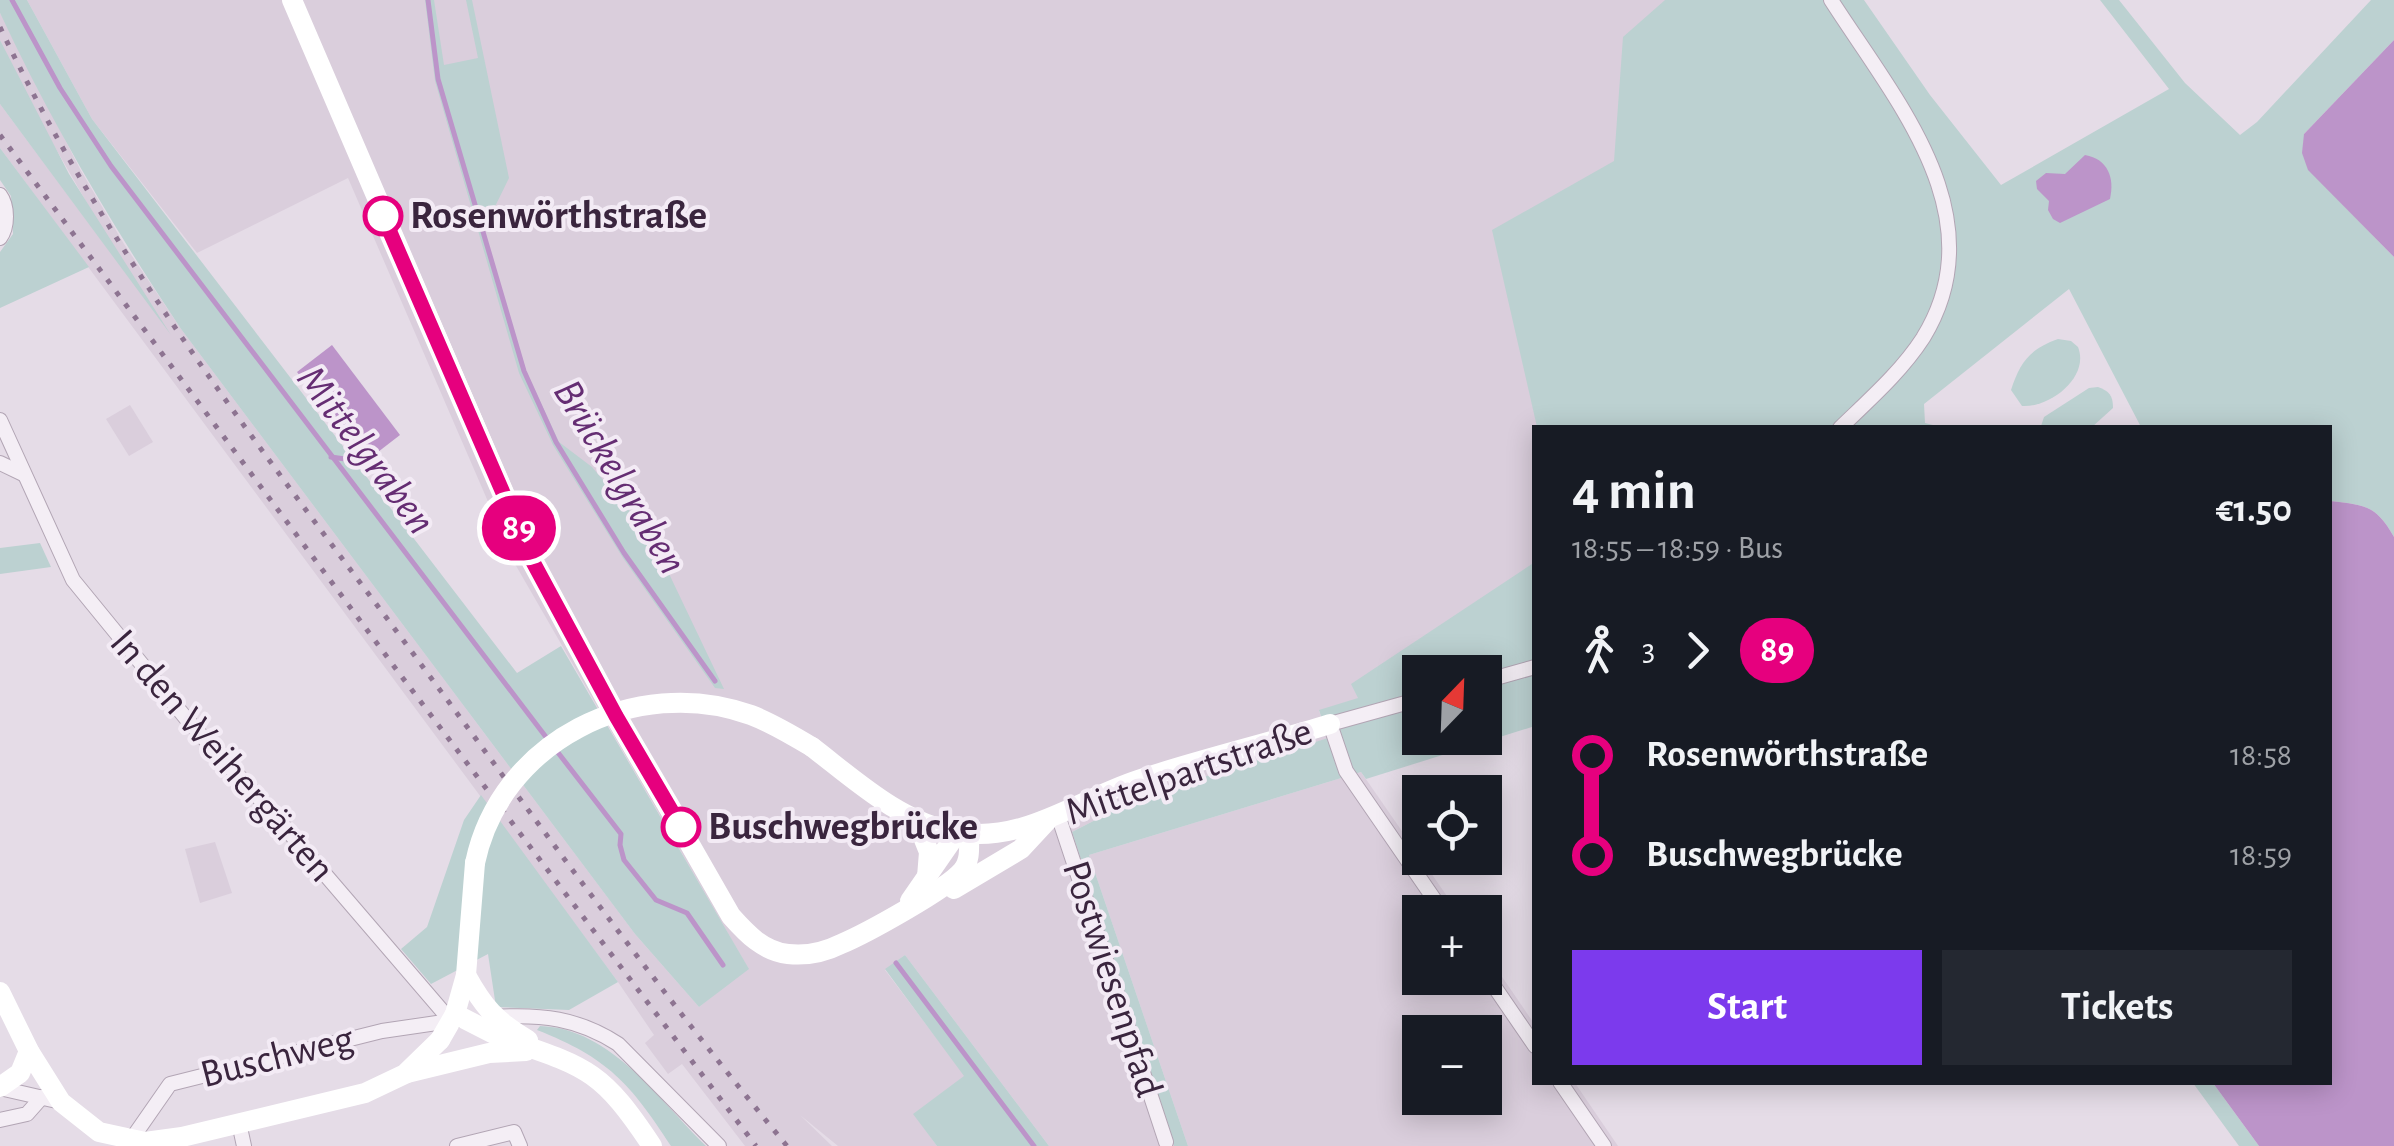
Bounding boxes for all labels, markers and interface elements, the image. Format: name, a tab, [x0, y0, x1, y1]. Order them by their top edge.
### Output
place label: Rosenwörthstraße	[410, 196, 707, 236]
marker: Rosenwörthstraße	[364, 197, 402, 235]
water label: Mittelgraben	[289, 358, 443, 542]
water label: Brückelgraben	[546, 373, 694, 581]
text: 4 min	[1572, 464, 1696, 519]
text: €1.50	[2216, 491, 2292, 529]
line badge: 89	[474, 496, 564, 560]
text: 89	[502, 511, 536, 546]
text: 18:55 – 18:59 · Bus	[1572, 532, 1783, 564]
street label: In den Weihergärten	[102, 622, 342, 890]
icon: walk	[1572, 623, 1627, 678]
icon: forward	[1670, 623, 1725, 678]
text: 89	[1760, 633, 1794, 668]
text: 3	[1642, 634, 1655, 666]
north arrow	[1402, 655, 1502, 755]
map controls	[1402, 655, 1502, 1115]
street label: Mittelpartstraße	[1061, 711, 1317, 833]
text: Rosenwörthstraße	[1646, 736, 1928, 774]
text: 18:58	[2230, 739, 2292, 771]
button: locate	[1402, 775, 1502, 875]
place label: Buschwegbrücke	[708, 807, 978, 847]
marker: Buschwegbrücke	[662, 808, 700, 846]
text: Buschwegbrücke	[1646, 836, 1903, 874]
text: 18:59	[2230, 839, 2292, 871]
street label: Postwiesenpfad	[1055, 856, 1169, 1102]
button: +	[1402, 895, 1502, 995]
button: Start	[1572, 950, 1922, 1065]
button: Tickets	[1942, 950, 2292, 1065]
button: −	[1402, 1015, 1502, 1115]
street label: Buschweg	[196, 1019, 358, 1095]

